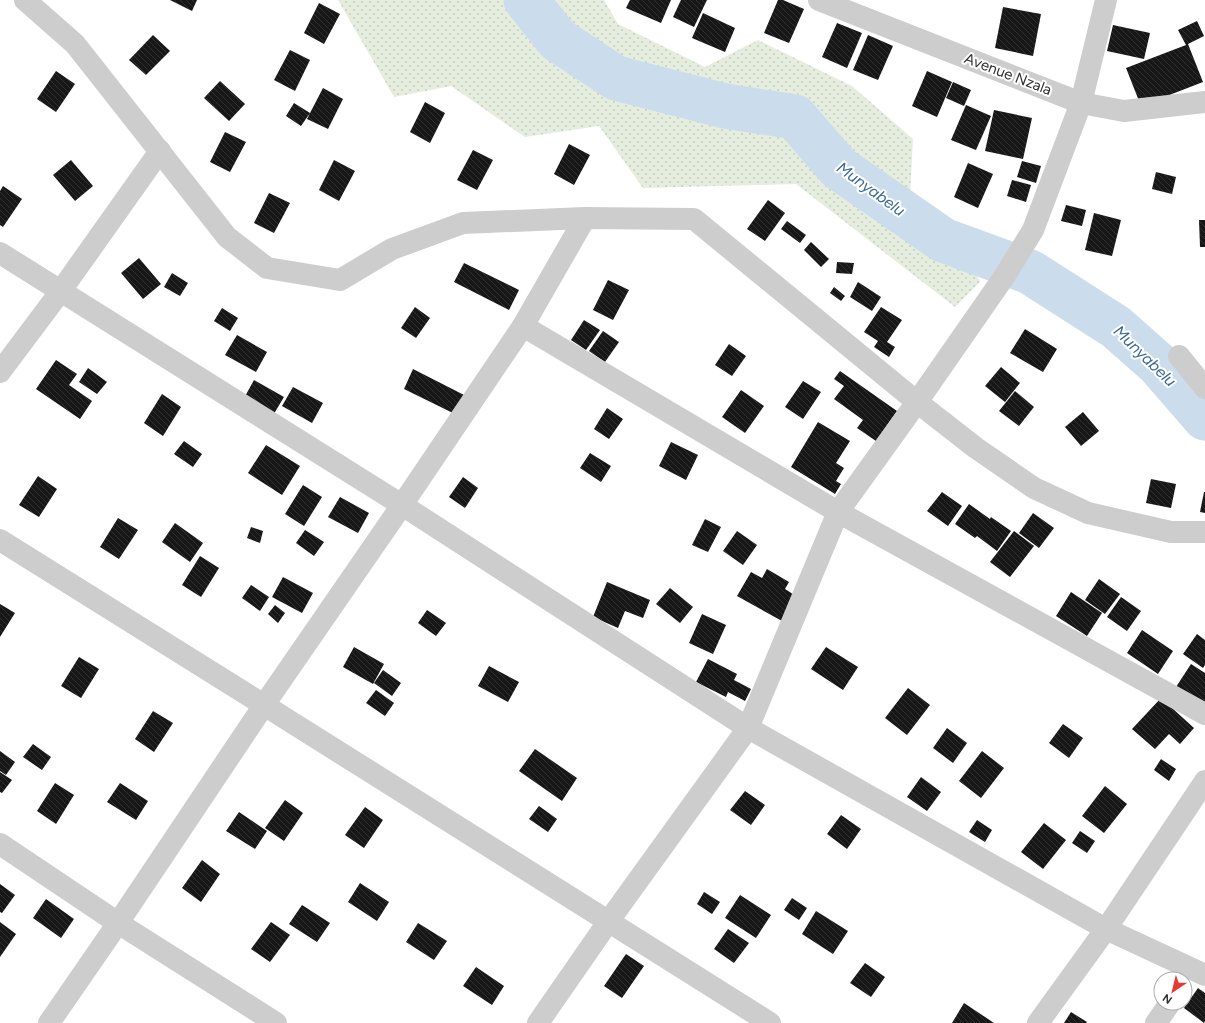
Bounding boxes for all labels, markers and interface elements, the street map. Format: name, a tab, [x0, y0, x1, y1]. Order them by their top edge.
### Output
street label: Avenue Nzala	[962, 49, 1054, 99]
water label: Munyabelu	[833, 158, 909, 220]
water label: Munyabelu	[1110, 322, 1180, 390]
north arrow	[1153, 971, 1193, 1011]
text: N	[1160, 991, 1175, 1007]

